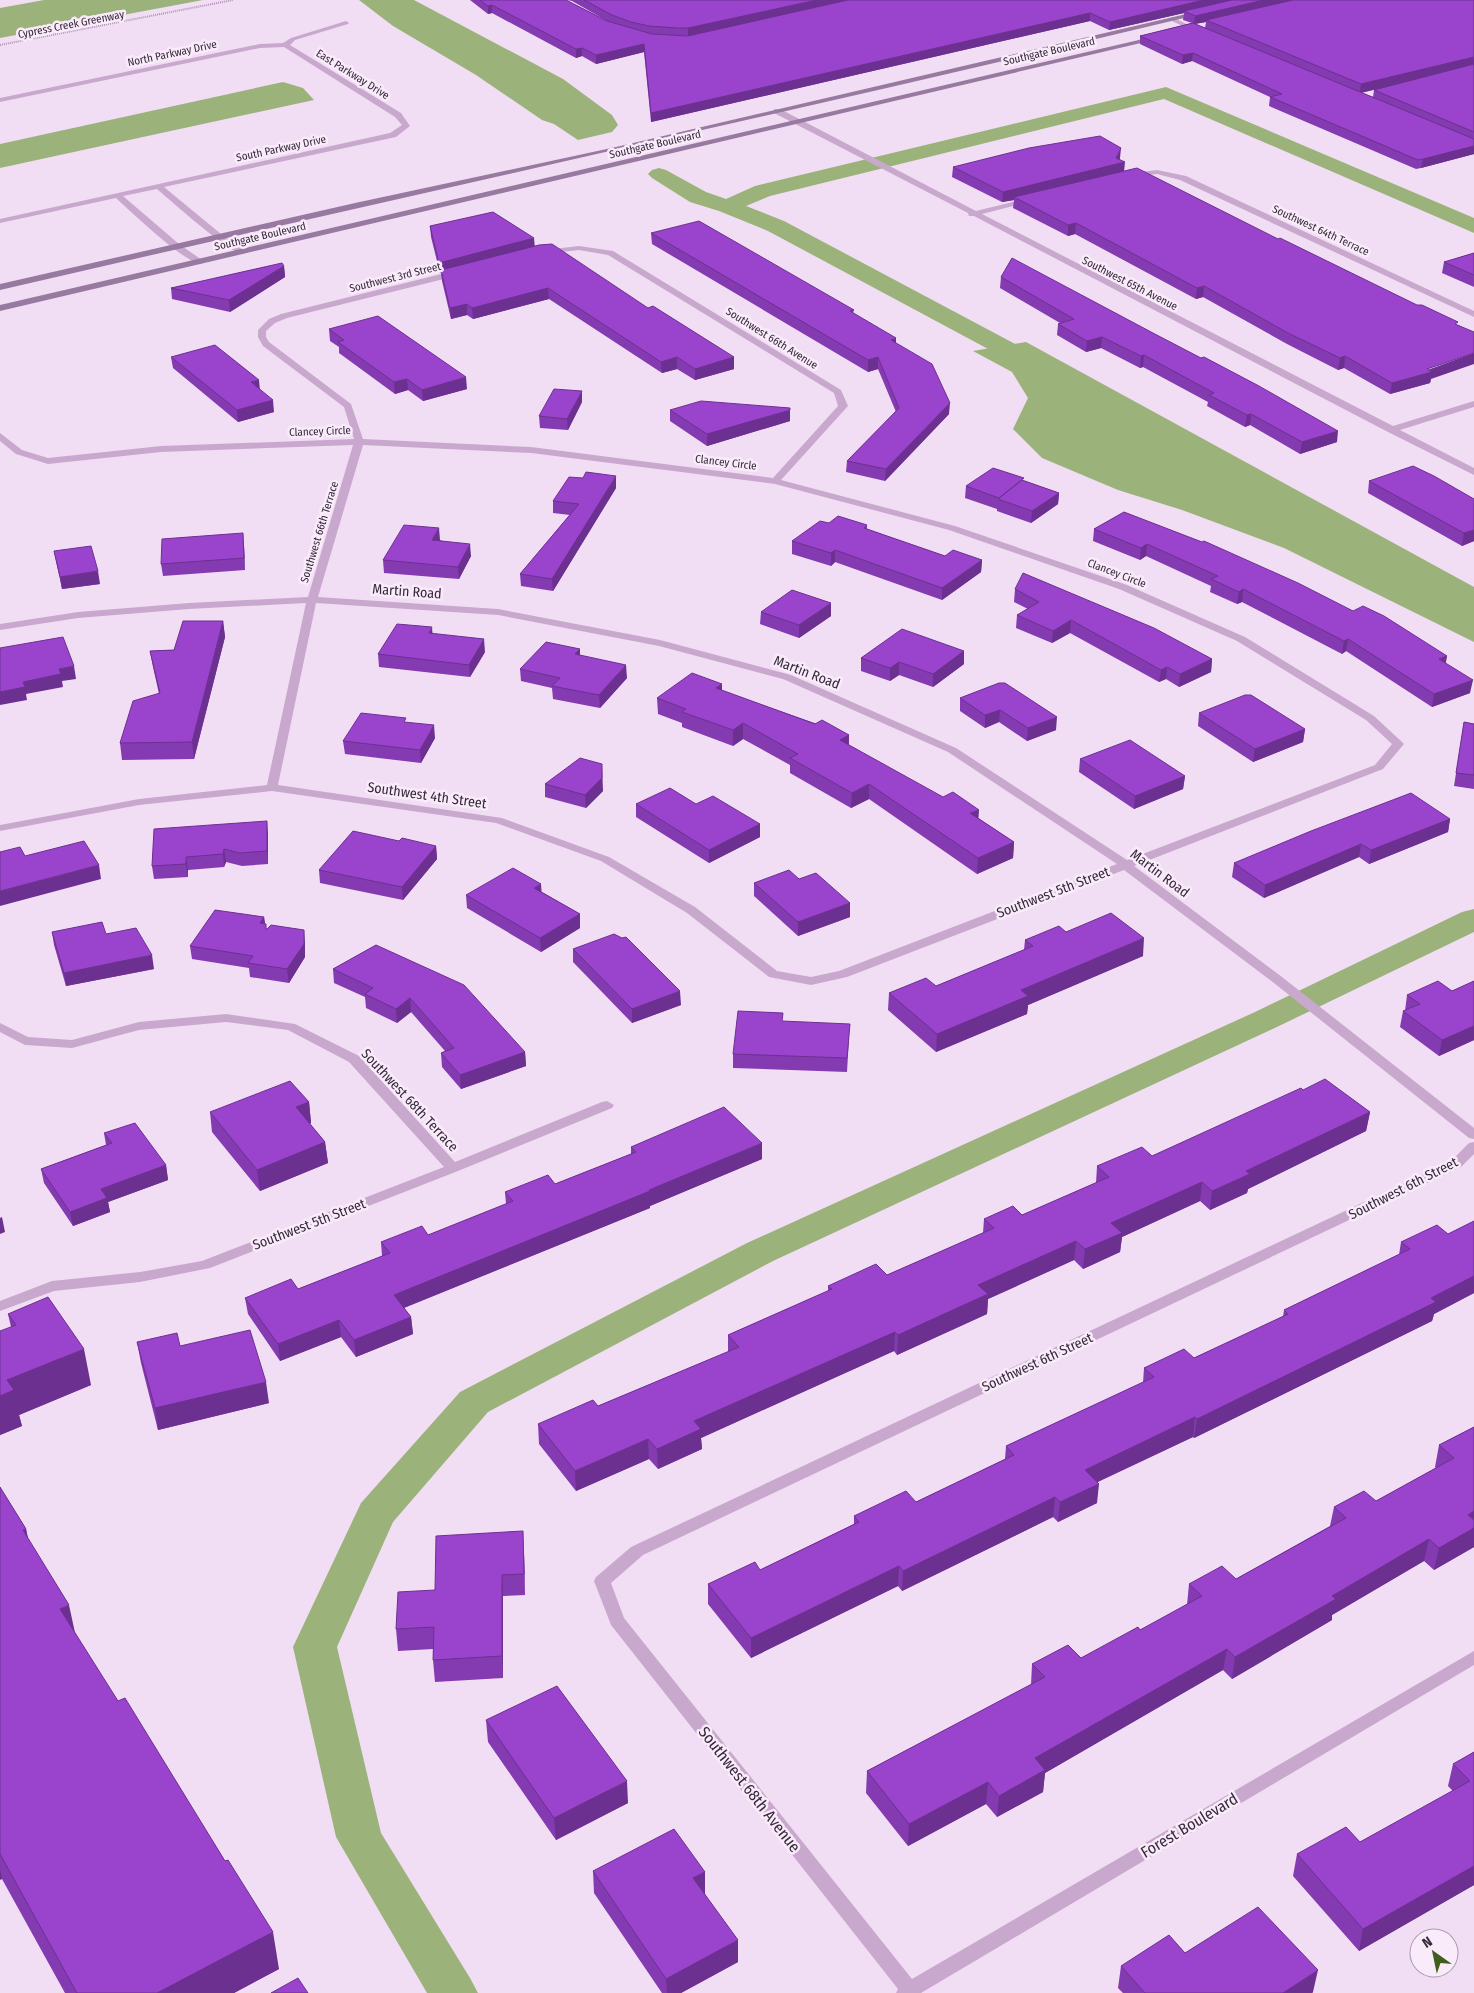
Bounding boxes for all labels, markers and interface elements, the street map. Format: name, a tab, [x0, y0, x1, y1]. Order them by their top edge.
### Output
street label: Cypress Creek Greenway	[17, 8, 125, 41]
street label: Southgate Boulevard	[1002, 35, 1096, 68]
street label: North Parkway Drive	[126, 38, 218, 69]
street label: East Parkway Drive	[314, 47, 392, 102]
street label: Southgate Boulevard	[608, 128, 702, 161]
street label: South Parkway Drive	[235, 133, 327, 164]
street label: Southwest 64th Terrace	[1270, 202, 1371, 259]
street label: Southgate Boulevard	[213, 220, 307, 253]
street label: Southwest 65th Avenue	[1080, 254, 1180, 313]
street label: Southwest 3rd Street	[348, 260, 443, 295]
street label: Southwest 66th Avenue	[723, 305, 820, 372]
street label: Clancey Circle	[289, 424, 351, 439]
street label: Clancey Circle	[694, 452, 757, 473]
street label: Southwest 66th Terrace	[298, 480, 341, 584]
street label: Clancey Circle	[1086, 556, 1148, 591]
street label: Martin Road	[372, 581, 442, 602]
street label: Martin Road	[771, 652, 842, 693]
street label: Southwest 4th Street	[366, 779, 488, 812]
street label: Martin Road	[1127, 846, 1193, 901]
street label: Southwest 5th Street	[994, 863, 1112, 922]
street label: Southwest 68th Terrace	[358, 1045, 462, 1155]
street label: Southwest 6th Street	[1346, 1153, 1461, 1223]
street label: Southwest 5th Street	[250, 1195, 368, 1254]
street label: Southwest 6th Street	[979, 1329, 1096, 1396]
street label: Southwest 68th Avenue	[695, 1723, 805, 1856]
street label: Forest Boulevard	[1137, 1789, 1241, 1862]
north arrow	[1409, 1928, 1459, 1978]
text: N	[1419, 1933, 1435, 1952]

